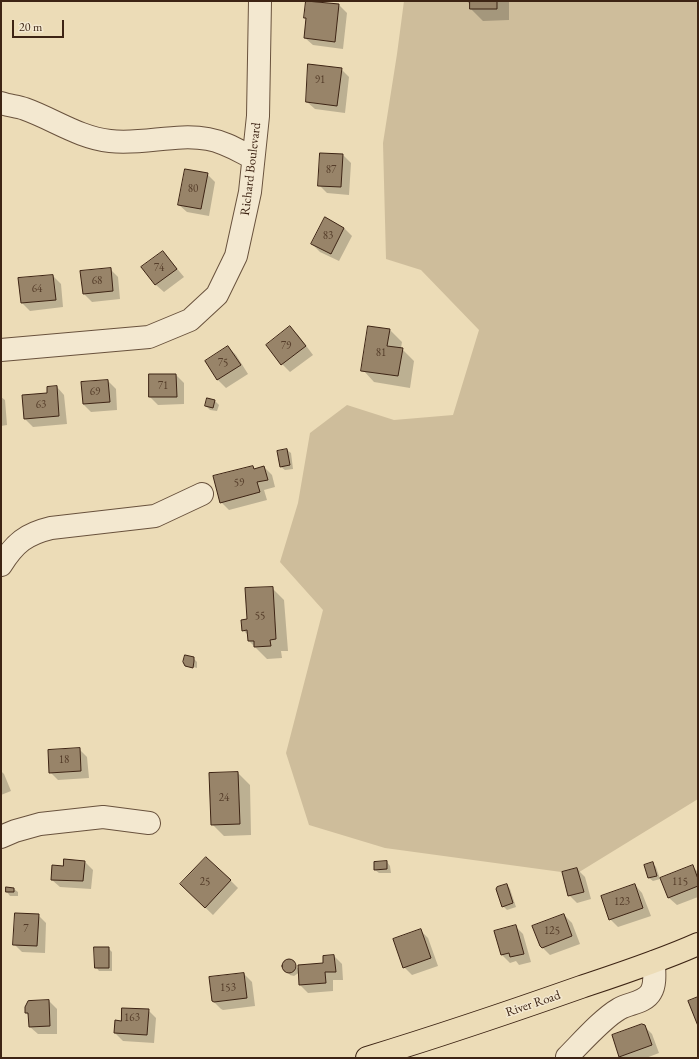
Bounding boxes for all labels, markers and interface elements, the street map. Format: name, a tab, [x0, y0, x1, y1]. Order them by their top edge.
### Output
scale bar	[14, 12, 66, 38]
text: 20 m	[19, 19, 42, 35]
house number: 91	[315, 73, 325, 87]
street label: Richard Boulevard	[238, 121, 264, 217]
house number: 87	[326, 163, 336, 177]
house number: 80	[188, 182, 198, 196]
house number: 83	[323, 229, 333, 243]
house number: 74	[154, 261, 164, 275]
house number: 68	[92, 274, 102, 288]
house number: 64	[32, 282, 42, 296]
house number: 79	[281, 339, 291, 353]
house number: 81	[376, 346, 386, 360]
house number: 75	[218, 356, 228, 370]
house number: 71	[158, 379, 168, 393]
house number: 69	[90, 385, 100, 399]
house number: 63	[36, 398, 46, 412]
house number: 59	[234, 476, 244, 490]
house number: 55	[255, 609, 265, 623]
house number: 18	[59, 753, 69, 767]
house number: 24	[219, 791, 229, 805]
house number: 25	[200, 875, 210, 889]
house number: 115	[672, 875, 688, 889]
house number: 123	[614, 895, 630, 909]
house number: 7	[23, 922, 29, 936]
house number: 125	[544, 924, 560, 938]
house number: 153	[220, 981, 236, 995]
street label: River Road	[503, 987, 563, 1021]
house number: 163	[124, 1011, 140, 1025]

